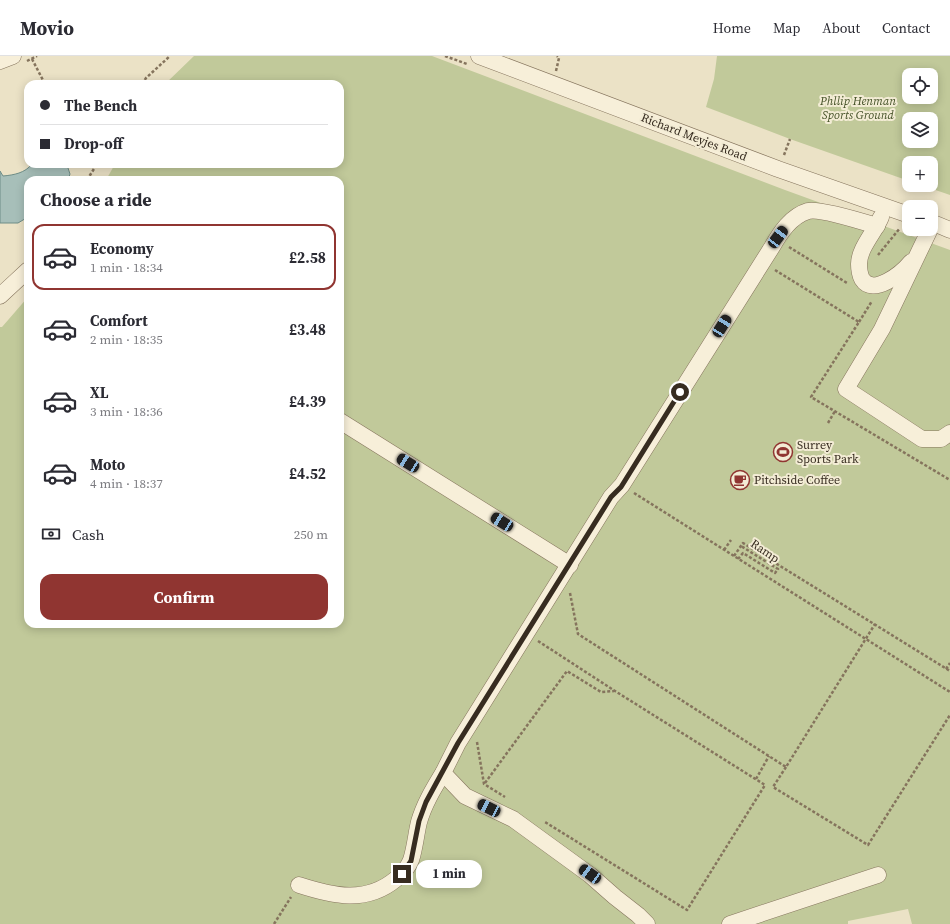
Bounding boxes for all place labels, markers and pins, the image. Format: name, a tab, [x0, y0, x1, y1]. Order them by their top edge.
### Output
place label: Surrey Sports Park	[797, 437, 859, 467]
sports icon: Surrey Sports Park	[772, 441, 794, 463]
cafe icon: Pitchside Coffee	[729, 469, 751, 491]
place label: Pitchside Coffee	[754, 472, 840, 488]

